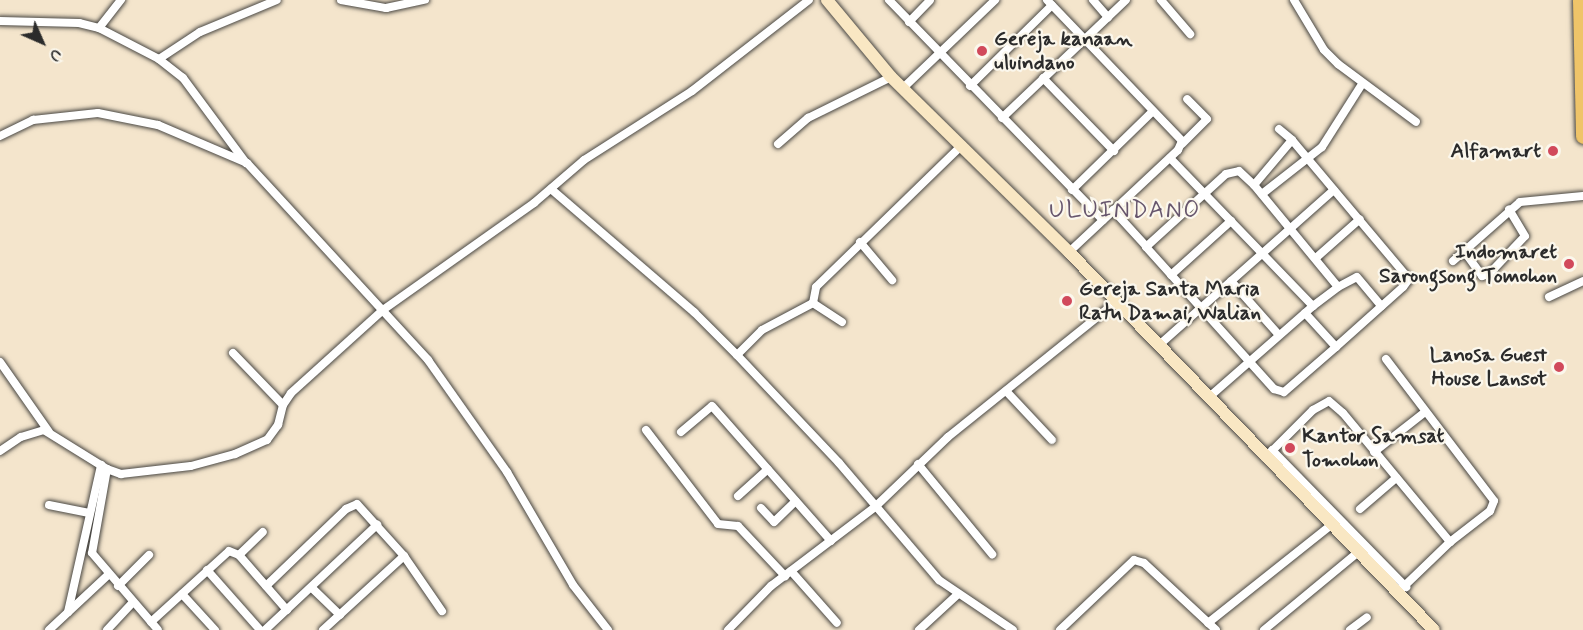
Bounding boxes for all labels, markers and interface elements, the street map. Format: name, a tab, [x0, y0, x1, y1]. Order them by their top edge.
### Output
north arrow	[12, 12, 72, 72]
place label: Gereja kanaan uluindano	[994, 26, 1133, 76]
text: U	[44, 44, 66, 66]
marker: Gereja kanaan uluindano	[975, 44, 989, 58]
place label: Alfamart	[1450, 138, 1541, 164]
marker: Alfamart	[1546, 144, 1560, 158]
district label: ULUINDANO	[1051, 197, 1199, 225]
place label: Indomaret Sarongsong Tomohon	[1377, 239, 1557, 289]
marker: Indomaret Sarongsong Tomohon	[1562, 257, 1576, 271]
place label: Gereja Santa Maria Ratu Damai, Walian	[1079, 276, 1261, 326]
marker: Gereja Santa Maria Ratu Damai, Walian	[1060, 294, 1074, 308]
place label: Lanosa Guest House Lansot	[1428, 342, 1547, 392]
marker: Lanosa Guest House Lansot	[1552, 360, 1566, 374]
place label: Kantor Samsat Tomohon	[1302, 423, 1444, 473]
marker: Kantor Samsat Tomohon	[1283, 441, 1297, 455]

